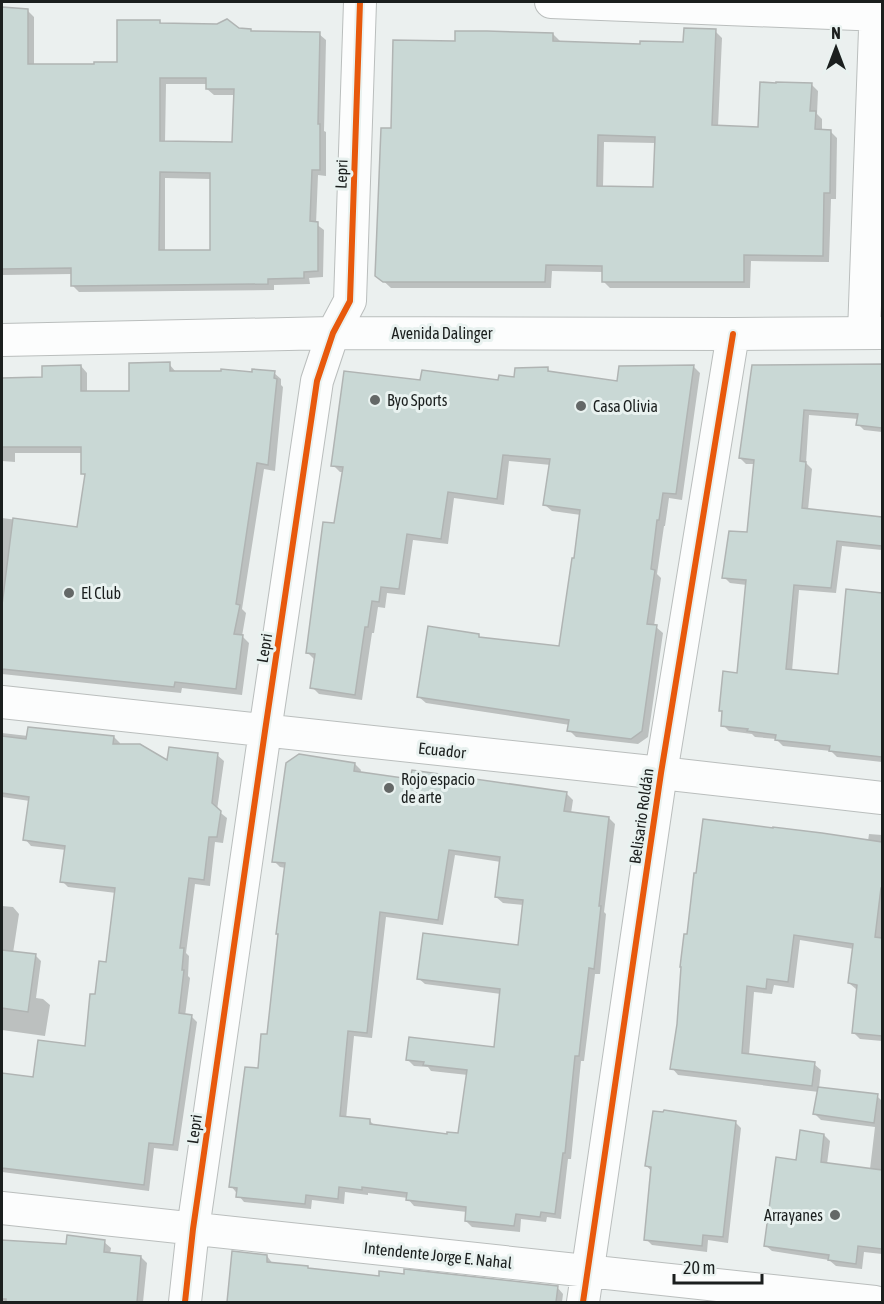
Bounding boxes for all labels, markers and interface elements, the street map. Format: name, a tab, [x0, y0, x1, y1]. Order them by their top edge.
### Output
north arrow	[806, 18, 866, 78]
text: N	[831, 24, 841, 42]
street label: Lepri	[331, 159, 352, 189]
street label: Avenida Dalinger	[392, 324, 493, 343]
place label: Byo Sports	[387, 391, 448, 410]
marker: Byo Sports	[368, 393, 382, 407]
place label: Casa Olivia	[593, 397, 658, 415]
marker: Casa Olivia	[574, 399, 588, 413]
place label: El Club	[81, 584, 121, 602]
marker: El Club	[62, 586, 76, 600]
street label: Lepri	[253, 632, 276, 664]
street label: Ecuador	[417, 739, 467, 761]
street label: Belisario Roldán	[625, 767, 657, 865]
place label: Rojo espacio de arte	[401, 770, 475, 806]
marker: Rojo espacio de arte	[382, 781, 396, 795]
street label: Lepri	[183, 1113, 206, 1145]
place label: Arrayanes	[764, 1206, 823, 1225]
marker: Arrayanes	[828, 1208, 842, 1222]
street label: Intendente Jorge E. Nahal	[363, 1238, 514, 1273]
scale bar	[674, 1247, 762, 1285]
text: 20 m	[683, 1257, 715, 1278]

